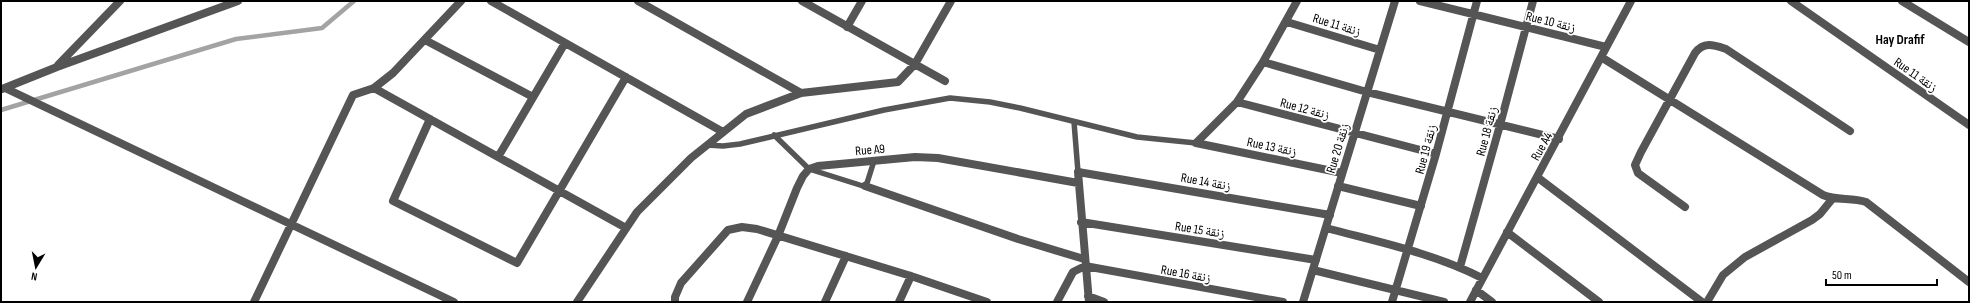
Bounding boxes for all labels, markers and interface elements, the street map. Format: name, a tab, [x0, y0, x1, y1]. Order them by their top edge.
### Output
street label: Rue 10 زنقة	[1524, 8, 1577, 36]
street label: Rue 11 زنقة	[1311, 10, 1363, 40]
district label: Hay Drafif	[1875, 31, 1925, 48]
street label: Rue 11 زنقة	[1891, 54, 1940, 96]
street label: Rue 12 زنقة	[1278, 95, 1331, 123]
street label: Rue 18 زنقة	[1473, 105, 1501, 158]
street label: Rue 20 زنقة	[1323, 121, 1353, 175]
street label: Rue 19 زنقة	[1412, 123, 1440, 176]
street label: Rue A4	[1528, 129, 1556, 163]
street label: Rue 13 زنقة	[1246, 134, 1298, 160]
street label: Rue A9	[854, 141, 886, 159]
street label: Rue 14 زنقة	[1180, 170, 1232, 194]
street label: Rue 15 زنقة	[1174, 218, 1226, 242]
north arrow	[16, 247, 56, 287]
scale bar	[1826, 261, 1937, 287]
street label: Rue 16 زنقة	[1160, 262, 1212, 286]
text: 50 m	[1832, 268, 1852, 283]
text: N	[30, 269, 38, 283]

